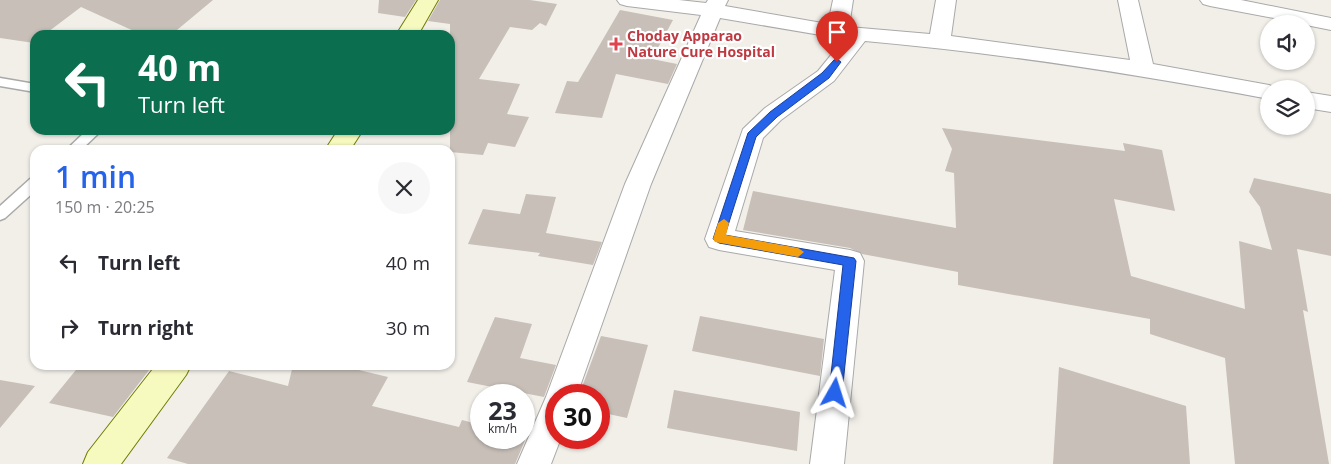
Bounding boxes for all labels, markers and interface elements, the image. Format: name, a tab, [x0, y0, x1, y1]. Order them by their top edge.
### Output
pin	[816, 11, 858, 62]
map controls	[1260, 15, 1315, 135]
button: sound	[1260, 15, 1315, 70]
icon: arrive	[823, 18, 851, 46]
place label: Choday Apparao Nature Cure Hospital	[627, 26, 775, 61]
marker: Choday Apparao Nature Cure Hospital	[609, 37, 623, 51]
text: 40 m	[138, 44, 221, 91]
icon: left	[55, 50, 120, 115]
button: layers	[1260, 80, 1315, 135]
text: Turn left	[138, 89, 225, 119]
text: 1 min	[55, 156, 136, 197]
button: close	[378, 162, 430, 214]
text: 150 m · 20:25	[55, 196, 155, 218]
icon: left	[55, 249, 83, 277]
text: Turn left	[98, 250, 180, 276]
text: 40 m	[386, 250, 430, 276]
icon: right	[55, 314, 83, 342]
text: Turn right	[98, 315, 193, 341]
text: 30 m	[386, 315, 430, 341]
position arrow	[808, 366, 860, 418]
speed limit sign: 30	[545, 384, 610, 449]
text: 23	[488, 393, 517, 427]
text: km/h	[488, 420, 517, 437]

